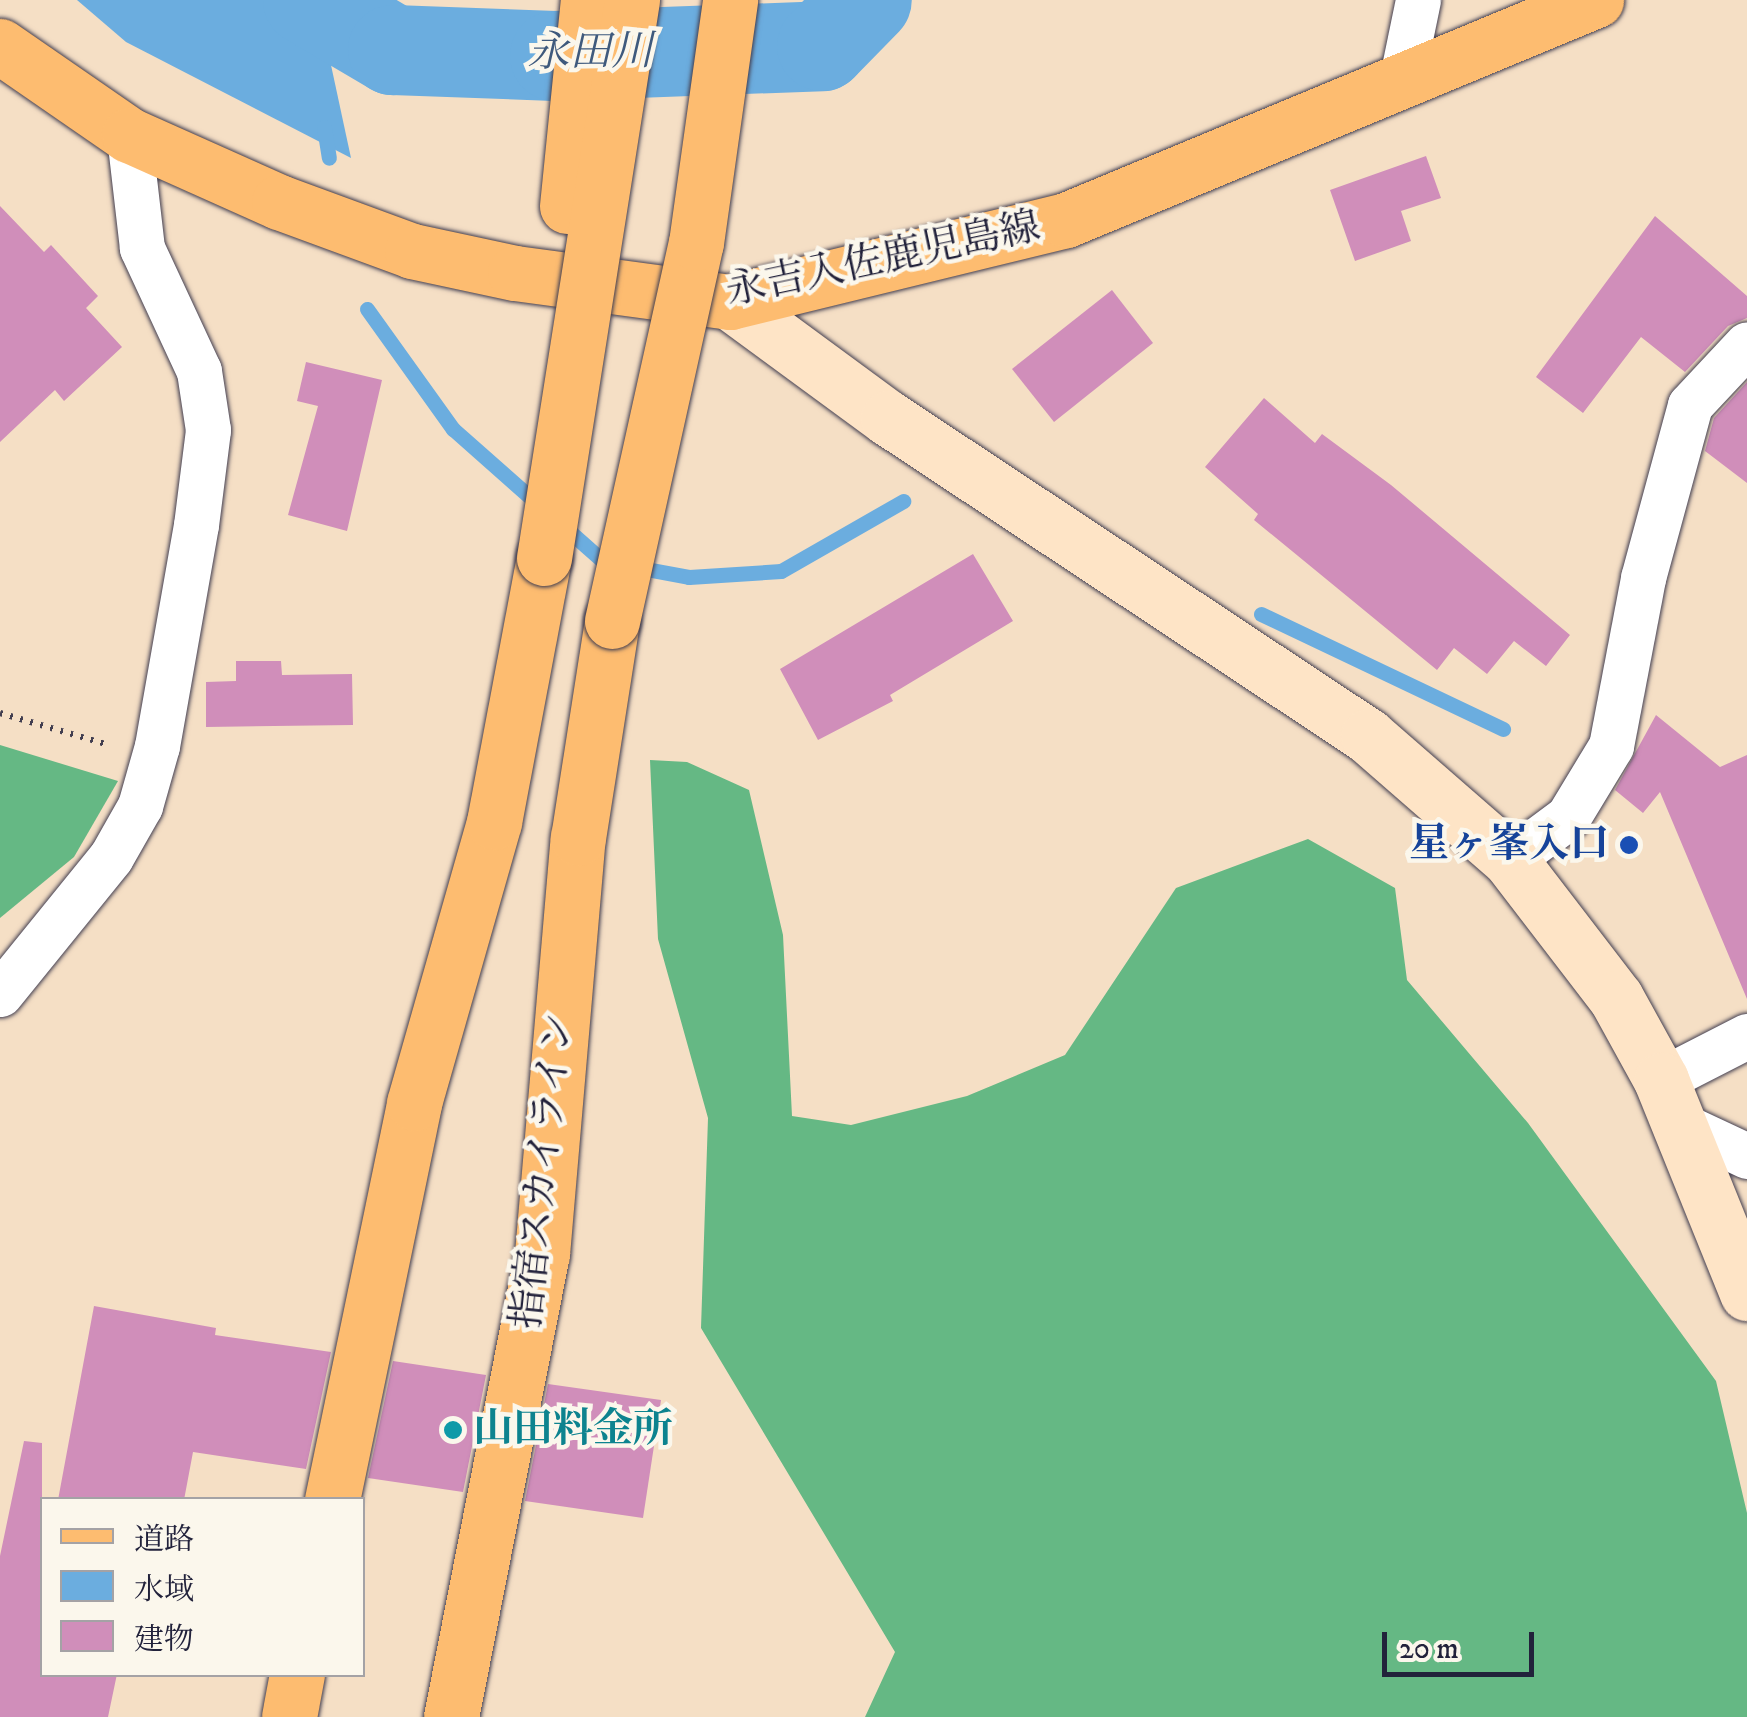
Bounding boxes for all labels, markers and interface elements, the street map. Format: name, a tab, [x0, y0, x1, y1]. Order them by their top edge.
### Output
water label: 永田川	[527, 27, 653, 79]
street label: 永吉入佐鹿児島線	[722, 203, 1044, 317]
place label: 星ヶ峯入口	[1409, 821, 1609, 869]
marker: 星ヶ峯入口	[1618, 834, 1640, 856]
street label: 指宿スカイライン	[503, 1009, 585, 1333]
place label: 山田料金所	[473, 1406, 673, 1454]
marker: 山田料金所	[442, 1419, 464, 1441]
legend	[40, 1497, 365, 1677]
text: 道路	[134, 1522, 194, 1559]
text: 水域	[134, 1572, 194, 1609]
scale bar	[1387, 1612, 1540, 1674]
text: 建物	[134, 1622, 194, 1659]
text: 20 m	[1399, 1631, 1459, 1668]

